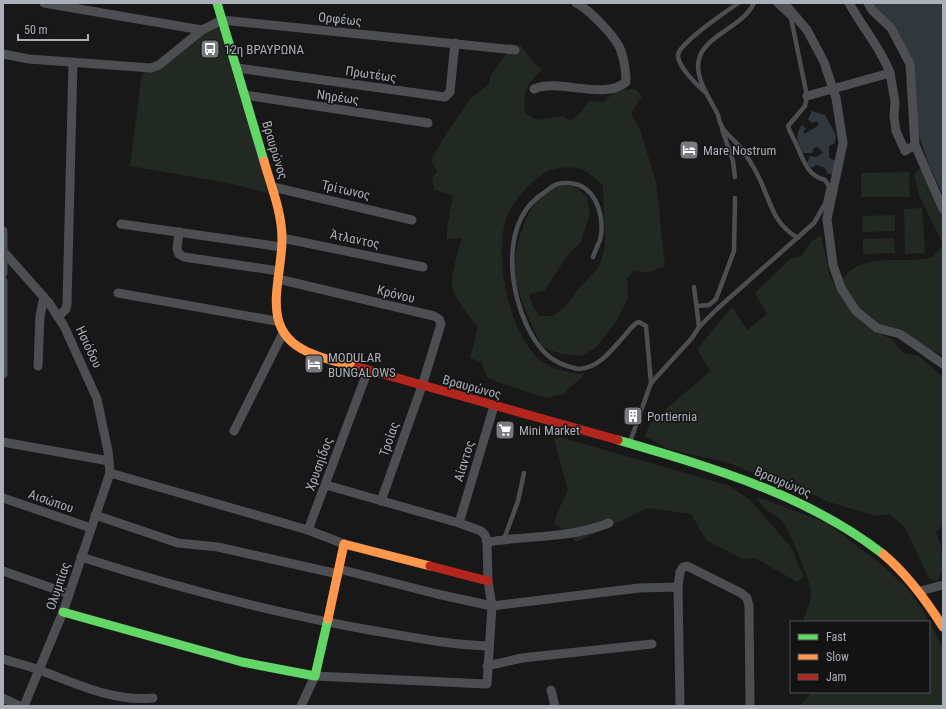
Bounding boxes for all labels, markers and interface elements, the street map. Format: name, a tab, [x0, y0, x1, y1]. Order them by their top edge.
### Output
street label: Ορφέως	[317, 9, 363, 29]
scale bar	[18, 16, 88, 42]
text: 50 m	[24, 23, 48, 37]
bus stop icon: 12η ΒΡΑΥΡΩΝΑ	[199, 38, 221, 60]
place label: 12η ΒΡΑΥΡΩΝΑ	[224, 42, 304, 57]
street label: Πρωτέως	[345, 63, 397, 85]
street label: Νηρέως	[316, 87, 360, 107]
street label: Βραυρώνος	[259, 119, 291, 181]
hotel icon: Mare Nostrum	[678, 139, 700, 161]
place label: Mare Nostrum	[703, 143, 776, 158]
street label: Τρίτωνος	[320, 177, 372, 203]
street label: Άτλαντος	[329, 226, 381, 252]
street label: Κρόνου	[376, 282, 416, 306]
street label: Ησιόδου	[73, 324, 105, 370]
place label: MODULAR BUNGALOWS	[328, 350, 396, 380]
hotel icon: MODULAR BUNGALOWS	[303, 353, 325, 375]
street label: Βραυρώνος	[441, 372, 503, 402]
building icon: Portiernia	[622, 405, 644, 427]
place label: Portiernia	[647, 409, 697, 424]
supermarket icon: Mini Market	[494, 419, 516, 441]
street label: Τροίας	[376, 420, 402, 458]
place label: Mini Market	[519, 423, 580, 438]
street label: Χρυσηίδος	[302, 435, 336, 493]
street label: Αίαντος	[451, 439, 477, 483]
street label: Βραυρώνος	[752, 463, 814, 501]
street label: Αισώπου	[27, 486, 75, 516]
street label: Ολυμπίας	[43, 560, 73, 612]
legend	[790, 621, 930, 693]
text: Fast	[826, 630, 847, 644]
text: Slow	[826, 650, 849, 664]
text: Jam	[826, 670, 847, 684]

